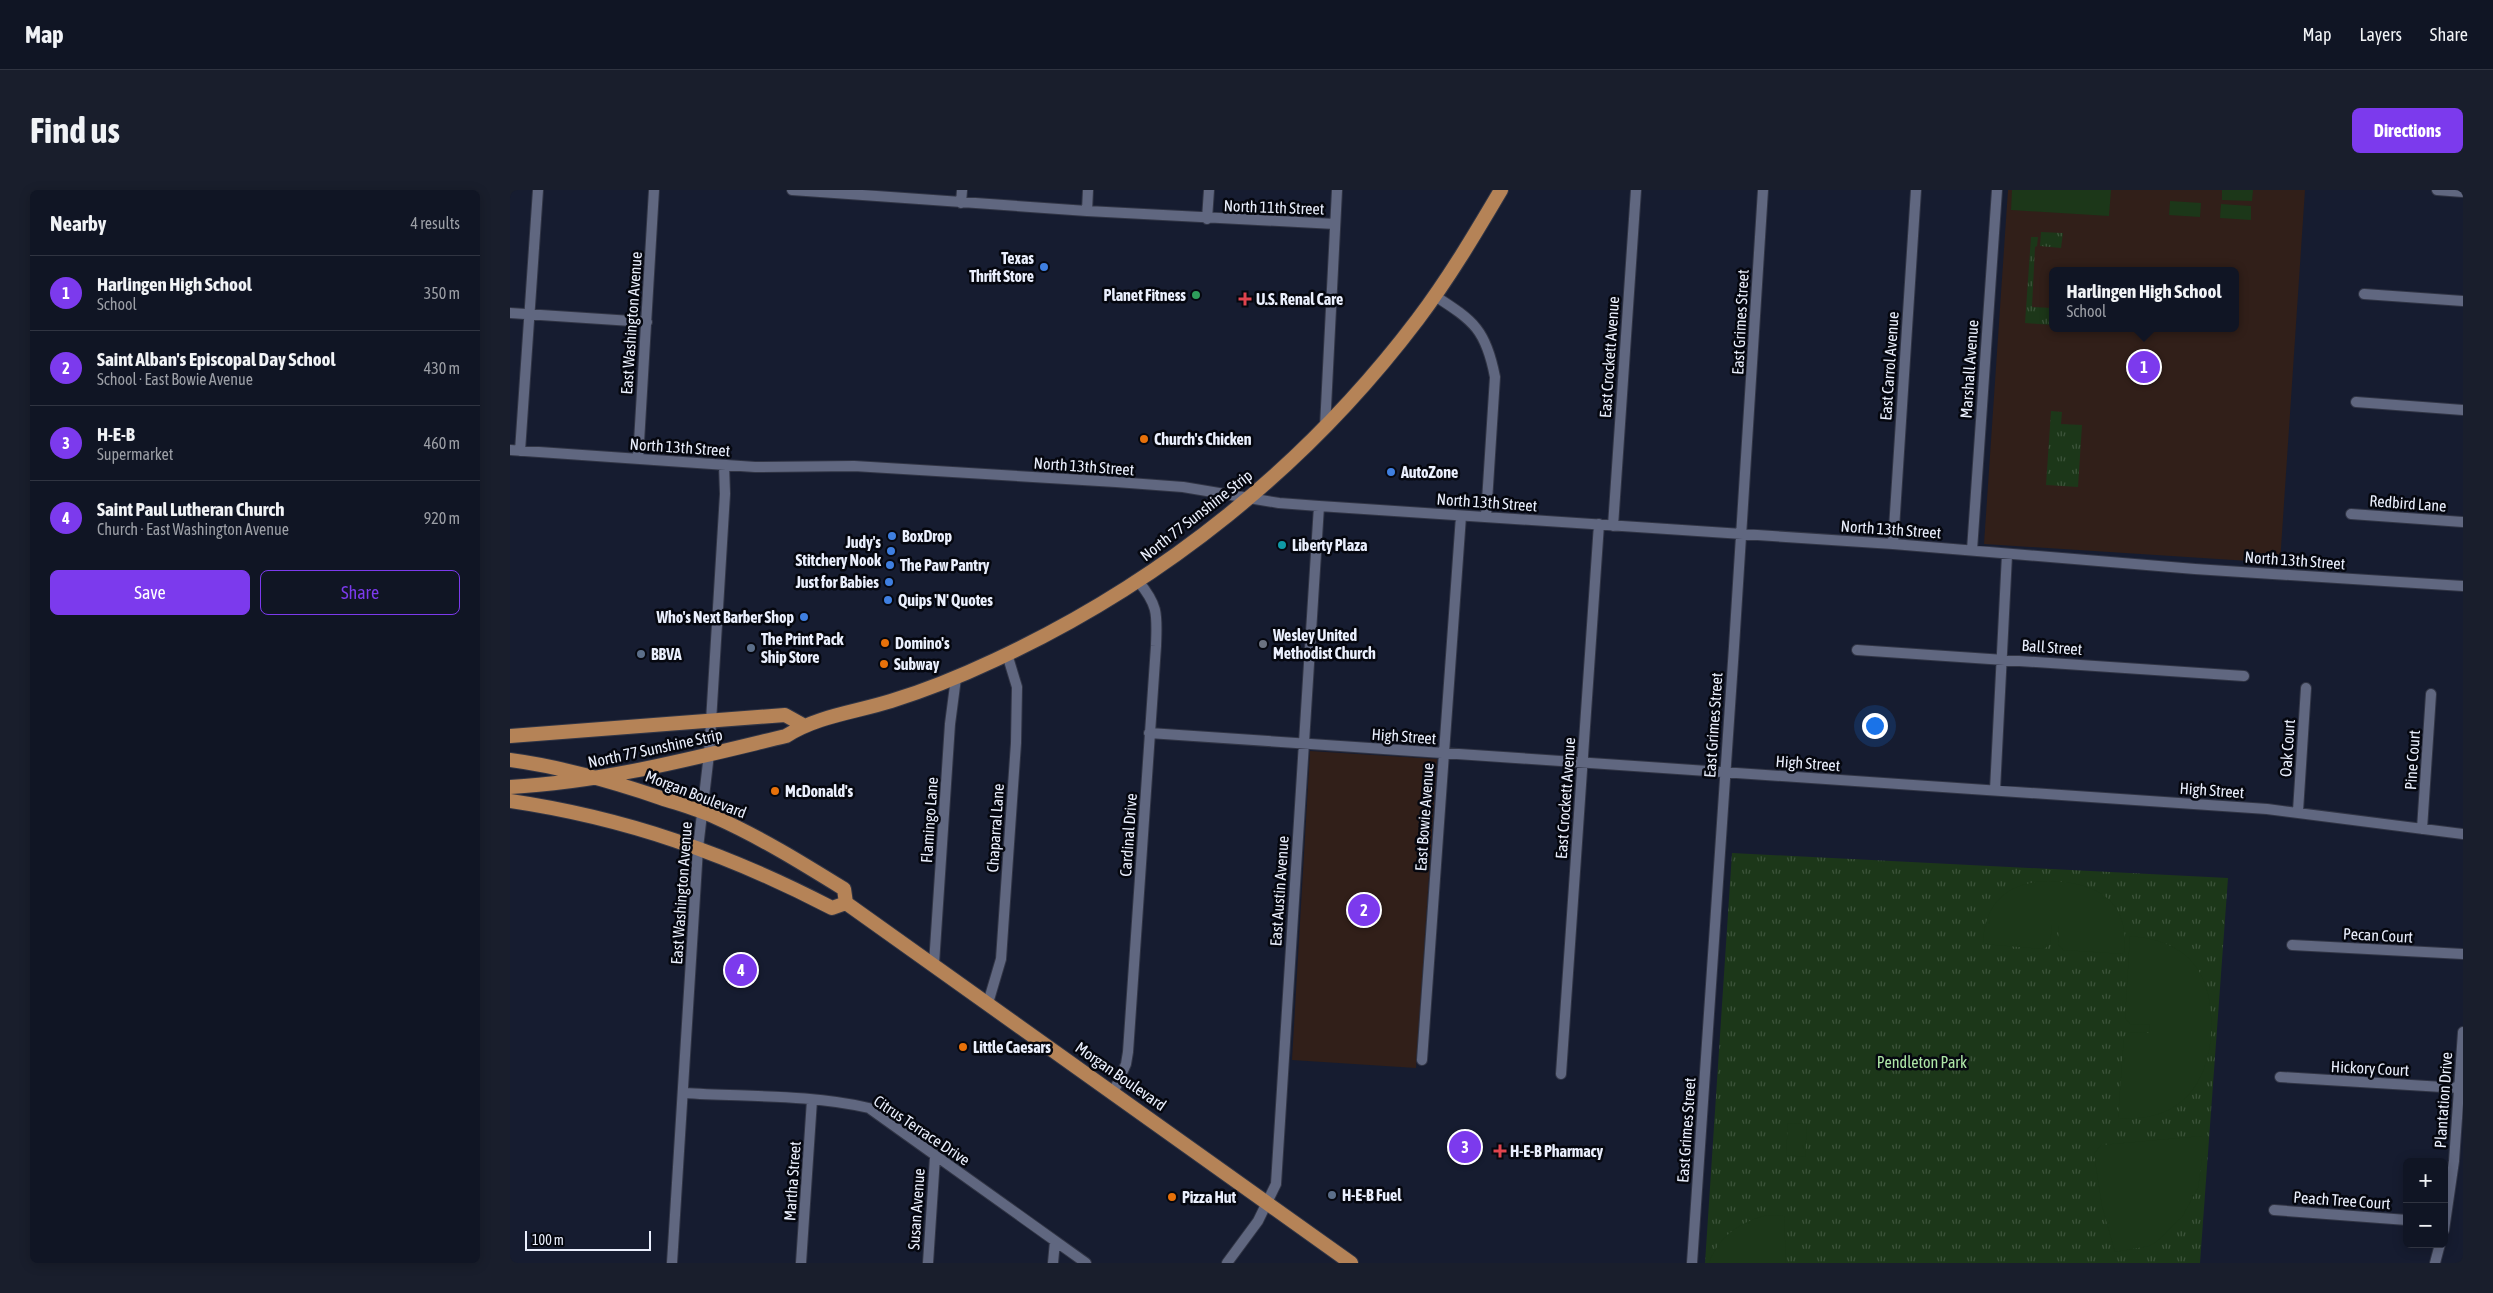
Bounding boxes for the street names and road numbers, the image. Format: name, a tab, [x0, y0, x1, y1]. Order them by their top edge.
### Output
street label: North 11th Street	[1223, 196, 1325, 218]
street label: East Washington Avenue	[617, 251, 646, 395]
street label: East Grimes Street	[1728, 269, 1752, 375]
street label: East Crockett Avenue	[1596, 296, 1622, 418]
street label: East Carrol Avenue	[1876, 311, 1902, 421]
street label: Marshall Avenue	[1957, 319, 1981, 419]
street label: North 13th Street	[629, 435, 731, 460]
street label: North 13th Street	[1033, 454, 1135, 479]
street label: North 77 Sunshine Strip	[1136, 466, 1256, 565]
street label: North 13th Street	[1436, 490, 1538, 515]
street label: Redbird Lane	[2369, 491, 2447, 515]
street label: North 13th Street	[1840, 517, 1942, 542]
street label: North 13th Street	[2244, 548, 2346, 573]
street label: Ball Street	[2021, 636, 2083, 658]
street label: East Grimes Street	[1700, 671, 1726, 778]
street label: Oak Court	[2276, 718, 2298, 777]
street label: North 77 Sunshine Strip	[586, 725, 724, 772]
street label: High Street	[1371, 725, 1437, 748]
street label: Pine Court	[2401, 729, 2423, 791]
street label: East Crockett Avenue	[1552, 737, 1578, 859]
street label: High Street	[1775, 752, 1841, 775]
street label: East Bowie Avenue	[1411, 762, 1437, 872]
street label: Morgan Boulevard	[643, 766, 749, 822]
street label: Flamingo Lane	[917, 776, 942, 864]
street label: High Street	[2179, 779, 2245, 802]
street label: Chaparral Lane	[983, 783, 1008, 873]
street label: Cardinal Drive	[1116, 793, 1140, 877]
street label: East Washington Avenue	[667, 821, 696, 965]
street label: East Austin Avenue	[1266, 835, 1292, 947]
street label: Pecan Court	[2343, 924, 2414, 946]
street label: Morgan Boulevard	[1072, 1038, 1170, 1115]
street label: Plantation Drive	[2431, 1051, 2455, 1149]
street label: Hickory Court	[2330, 1057, 2410, 1080]
street label: East Grimes Street	[1673, 1076, 1699, 1183]
street label: Citrus Terrace Drive	[870, 1091, 974, 1169]
street label: Martha Street	[780, 1140, 804, 1221]
street label: Susan Avenue	[904, 1168, 928, 1250]
street label: Peach Tree Court	[2293, 1188, 2392, 1212]

